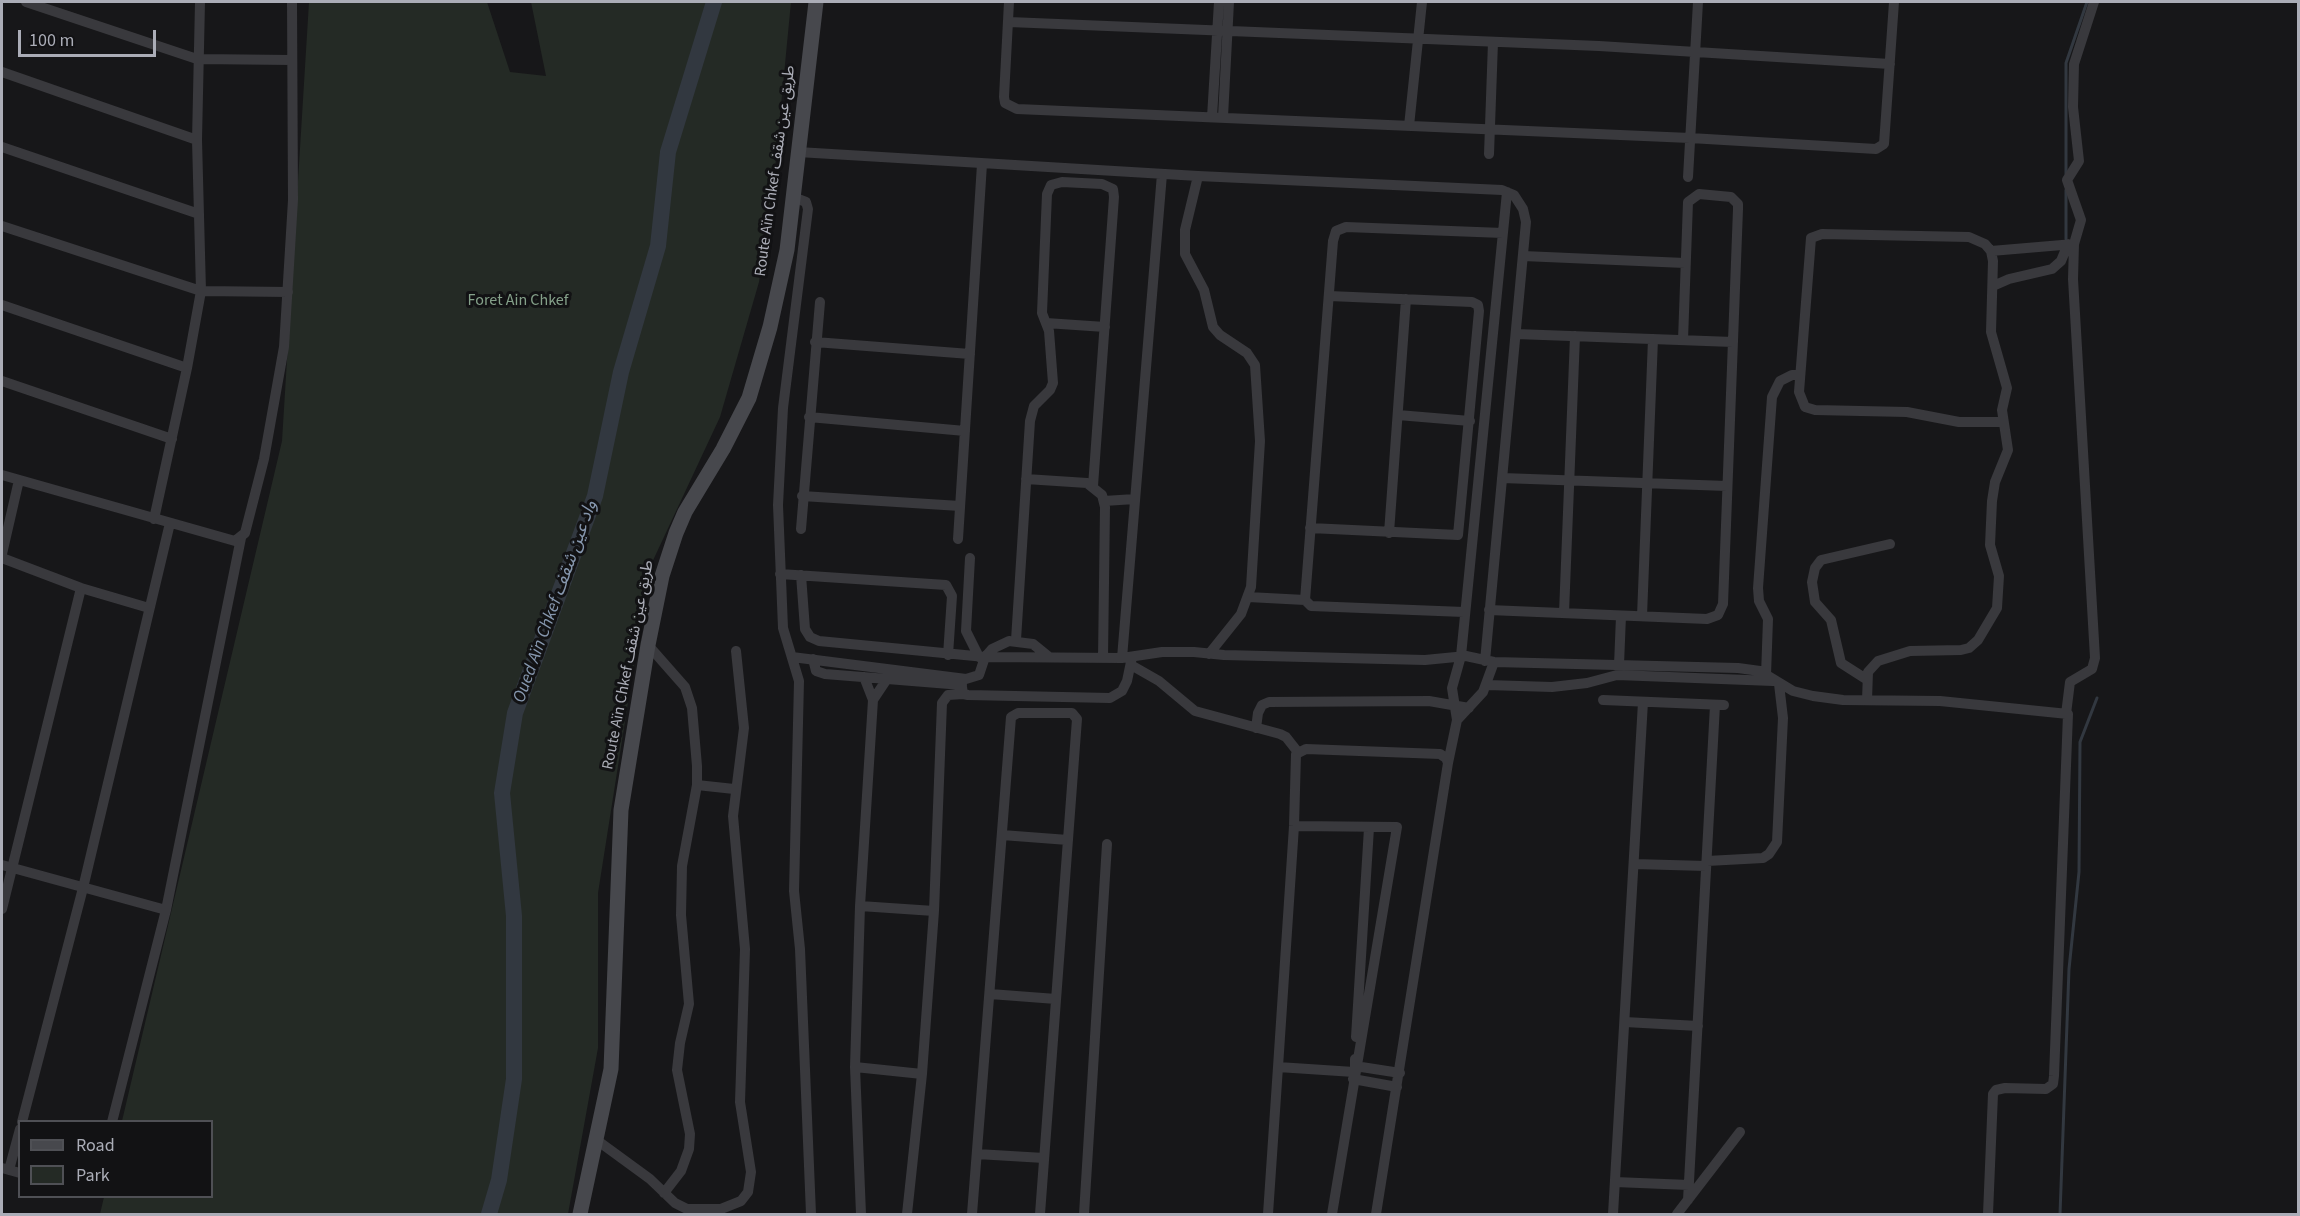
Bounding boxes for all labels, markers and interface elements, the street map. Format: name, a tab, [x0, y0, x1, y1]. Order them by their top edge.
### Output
scale bar	[21, 18, 159, 56]
text: 100 m	[29, 28, 74, 53]
street label: Route Aïn Chkef طريق عين شقف	[752, 64, 800, 278]
park label: Foret Ain Chkef	[468, 291, 568, 311]
water label: Oued Aïn Chkef واد عين شقف	[509, 498, 603, 706]
street label: Route Aïn Chkef طريق عين شقف	[599, 559, 659, 771]
legend	[18, 1120, 213, 1198]
text: Road	[76, 1133, 115, 1158]
text: Park	[76, 1163, 110, 1188]

